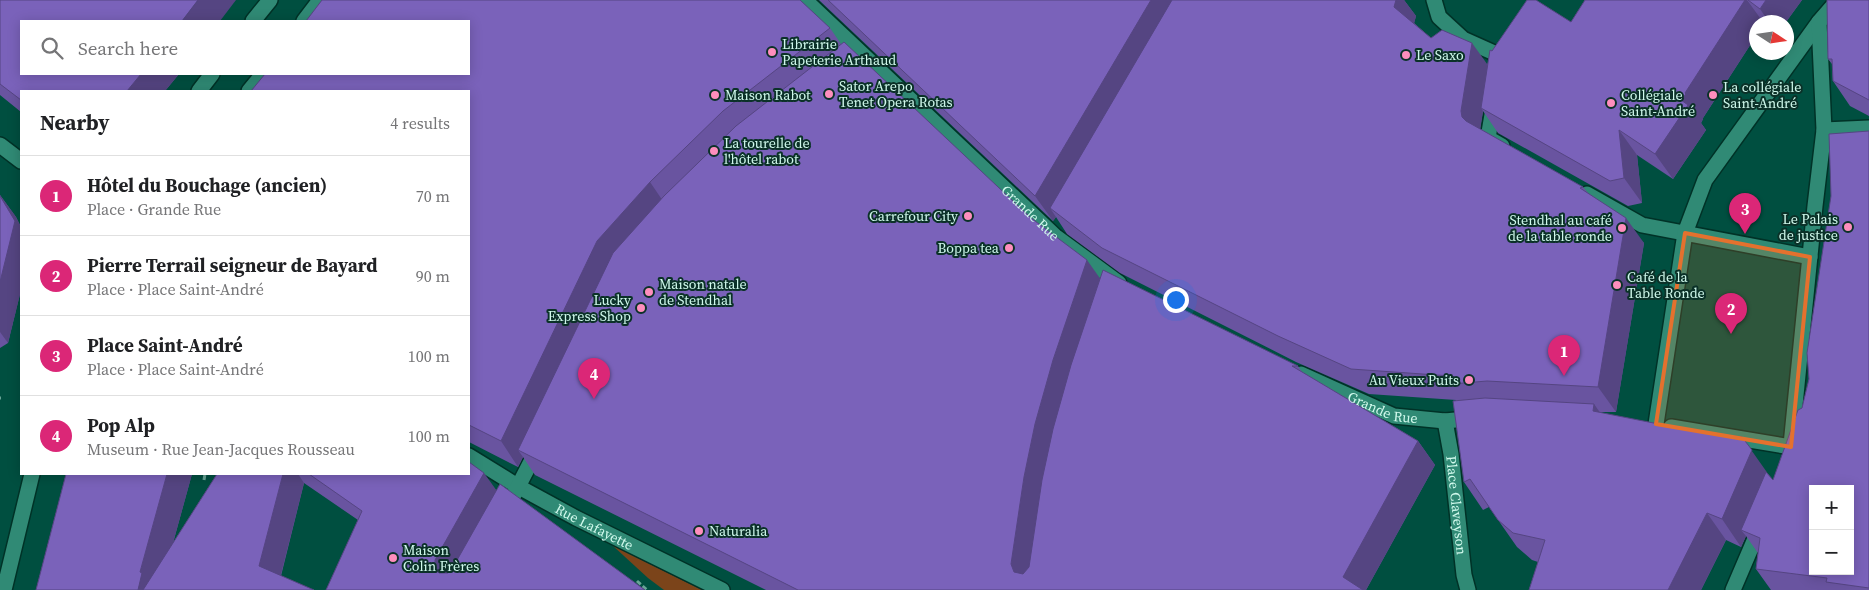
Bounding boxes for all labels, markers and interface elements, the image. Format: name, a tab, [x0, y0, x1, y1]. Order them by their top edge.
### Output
north arrow	[1749, 15, 1794, 60]
search box	[20, 20, 470, 75]
icon: search	[38, 34, 66, 62]
place label: Librairie Papeterie Arthaud	[782, 34, 896, 70]
text: Search here	[78, 35, 178, 61]
place label: Le Saxo	[1416, 45, 1464, 65]
marker: Librairie Papeterie Arthaud	[766, 46, 778, 58]
marker: Le Saxo	[1400, 49, 1412, 61]
place label: Sator Arepo Tenet Opera Rotas	[839, 76, 953, 112]
place label: La collégiale Saint-André	[1723, 77, 1801, 113]
place label: Maison Rabot	[725, 85, 811, 105]
place label: Collégiale Saint-André	[1621, 85, 1695, 121]
marker: Sator Arepo Tenet Opera Rotas	[823, 88, 835, 100]
marker: Maison Rabot	[709, 89, 721, 101]
marker: La collégiale Saint-André	[1707, 89, 1719, 101]
marker: Collégiale Saint-André	[1605, 97, 1617, 109]
text: Nearby	[40, 108, 110, 137]
text: 4 results	[390, 112, 450, 134]
place label: La tourelle de l'hôtel rabot	[724, 133, 810, 169]
marker: La tourelle de l'hôtel rabot	[708, 145, 720, 157]
text: Hôtel du Bouchage (ancien)	[87, 172, 327, 198]
street label: Grande Rue	[997, 180, 1064, 245]
text: 1	[52, 185, 60, 207]
text: 70 m	[416, 185, 450, 207]
pin: 3	[1729, 193, 1761, 234]
text: Place · Grande Rue	[87, 198, 221, 220]
place label: Carrefour City	[869, 206, 959, 226]
place label: Le Palais de justice	[1779, 209, 1838, 245]
marker: Carrefour City	[962, 210, 974, 222]
place label: Stendhal au café de la table ronde	[1508, 210, 1612, 246]
marker: Le Palais de justice	[1842, 221, 1854, 233]
marker: Stendhal au café de la table ronde	[1616, 222, 1628, 234]
place label: Boppa tea	[937, 238, 1000, 258]
marker: Boppa tea	[1003, 242, 1015, 254]
text: Pierre Terrail seigneur de Bayard	[87, 252, 378, 278]
text: 2	[52, 265, 60, 287]
text: 90 m	[416, 265, 450, 287]
place label: Café de la Table Ronde	[1627, 267, 1705, 303]
place label: Maison natale de Stendhal	[659, 274, 747, 310]
text: Place · Place Saint-André	[87, 278, 264, 300]
marker: Café de la Table Ronde	[1611, 279, 1623, 291]
marker: Maison natale de Stendhal	[643, 286, 655, 298]
your location	[1163, 287, 1189, 313]
place label: Lucky Express Shop	[548, 290, 632, 326]
pin: 2	[1715, 293, 1747, 334]
marker: Lucky Express Shop	[635, 302, 647, 314]
text: Place Saint-André	[87, 332, 243, 358]
pin: 1	[1548, 335, 1580, 376]
text: 3	[52, 345, 60, 367]
text: 100 m	[408, 345, 450, 367]
text: Place · Place Saint-André	[87, 358, 264, 380]
pin: 4	[578, 358, 610, 399]
place label: Au Vieux Puits	[1369, 370, 1459, 390]
marker: Au Vieux Puits	[1463, 374, 1475, 386]
street label: Grande Rue	[1345, 386, 1419, 428]
text: Pop Alp	[87, 412, 155, 438]
text: 4	[52, 425, 60, 447]
text: 100 m	[408, 425, 450, 447]
text: Museum · Rue Jean-Jacques Rousseau	[87, 438, 355, 460]
street label: Place Claveyson	[1441, 455, 1472, 556]
map controls	[1809, 485, 1854, 575]
button: +	[1809, 485, 1854, 530]
street label: Rue Lafayette	[552, 499, 637, 555]
place label: Naturalia	[709, 521, 768, 541]
marker: Naturalia	[693, 525, 705, 537]
button: −	[1809, 530, 1854, 575]
place label: Maison Colin Frères	[403, 540, 479, 576]
marker: Maison Colin Frères	[387, 552, 399, 564]

